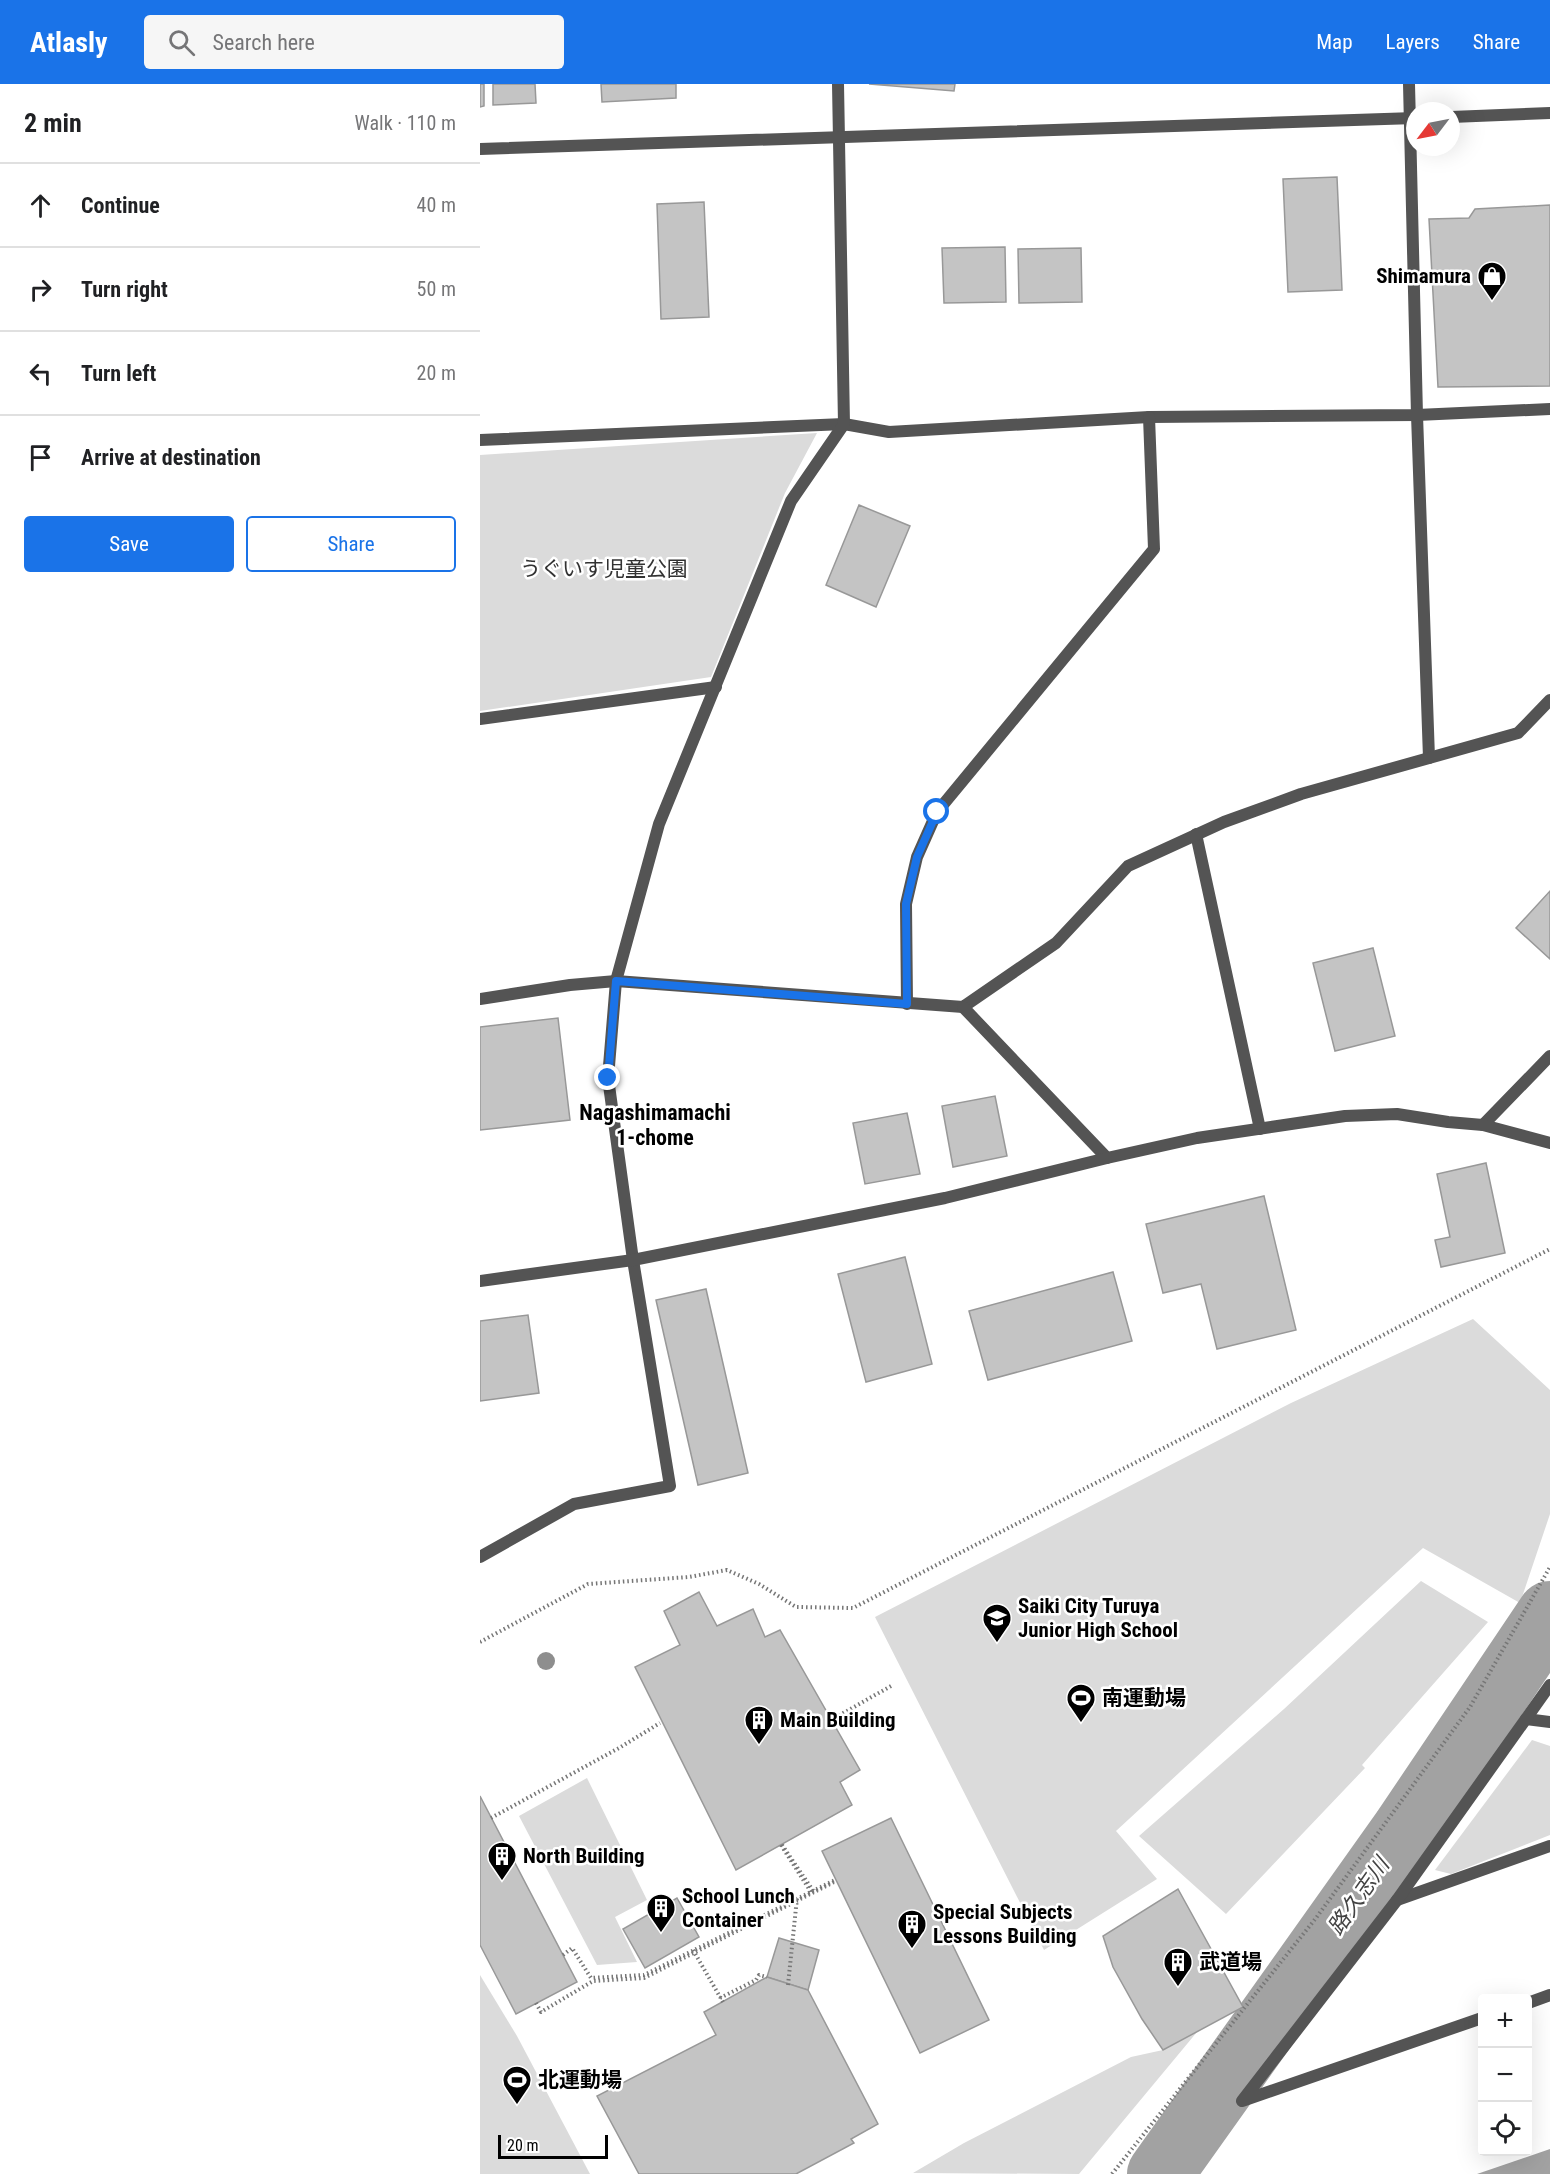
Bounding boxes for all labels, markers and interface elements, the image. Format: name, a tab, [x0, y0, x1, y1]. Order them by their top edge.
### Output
search box	[144, 15, 564, 69]
text: Atlasly	[30, 26, 108, 59]
icon: search	[165, 26, 198, 59]
text: Search here	[213, 30, 315, 55]
text: Map	[1316, 30, 1353, 54]
text: Layers	[1386, 30, 1440, 54]
text: Share	[1473, 30, 1520, 54]
north arrow	[1406, 102, 1460, 156]
text: 2 min	[24, 108, 82, 138]
text: Walk · 110 m	[355, 111, 456, 135]
icon: ahead	[24, 189, 57, 222]
text: Continue	[81, 193, 160, 218]
text: 40 m	[417, 193, 456, 217]
shop icon: Shimamura	[1476, 260, 1508, 302]
place label: Shimamura	[1376, 264, 1471, 288]
icon: right	[24, 273, 57, 306]
text: Turn right	[81, 277, 168, 302]
text: 50 m	[417, 277, 456, 301]
icon: left	[24, 357, 57, 390]
text: Turn left	[81, 361, 156, 386]
text: 20 m	[417, 361, 456, 385]
icon: arrive	[24, 441, 57, 474]
text: Arrive at destination	[81, 445, 261, 470]
button: Save	[24, 516, 234, 572]
button: Share	[246, 516, 456, 572]
park label: うぐいす児童公園	[520, 557, 688, 581]
route start	[923, 798, 949, 824]
route end	[594, 1064, 620, 1090]
district label: Nagashimamachi 1-chome	[579, 1100, 731, 1150]
place label: Saiki City Turuya Junior High School	[1018, 1594, 1178, 1642]
school or university icon: Saiki City Turuya Junior High School	[981, 1602, 1013, 1644]
sports icon: 南運動場	[1065, 1682, 1097, 1724]
place label: 南運動場	[1102, 1686, 1186, 1710]
building icon: Main Building	[743, 1704, 775, 1746]
place label: Main Building	[780, 1708, 896, 1732]
building icon: North Building	[486, 1840, 518, 1882]
place label: North Building	[523, 1844, 645, 1868]
water label: 路久志川	[1323, 1851, 1395, 1940]
place label: School Lunch Container	[682, 1884, 795, 1932]
building icon: School Lunch Container	[645, 1892, 677, 1934]
place label: Special Subjects Lessons Building	[933, 1900, 1077, 1948]
building icon: Special Subjects Lessons Building	[896, 1908, 928, 1950]
building icon: 武道場	[1162, 1946, 1194, 1988]
place label: 武道場	[1199, 1950, 1262, 1974]
map controls	[1478, 1994, 1532, 2156]
button: +	[1478, 1994, 1532, 2048]
button: −	[1478, 2048, 1532, 2102]
sports icon: 北運動場	[501, 2064, 533, 2106]
place label: 北運動場	[538, 2068, 622, 2092]
button: locate	[1478, 2102, 1532, 2156]
scale bar	[498, 2132, 608, 2160]
text: 20 m	[507, 2136, 539, 2155]

